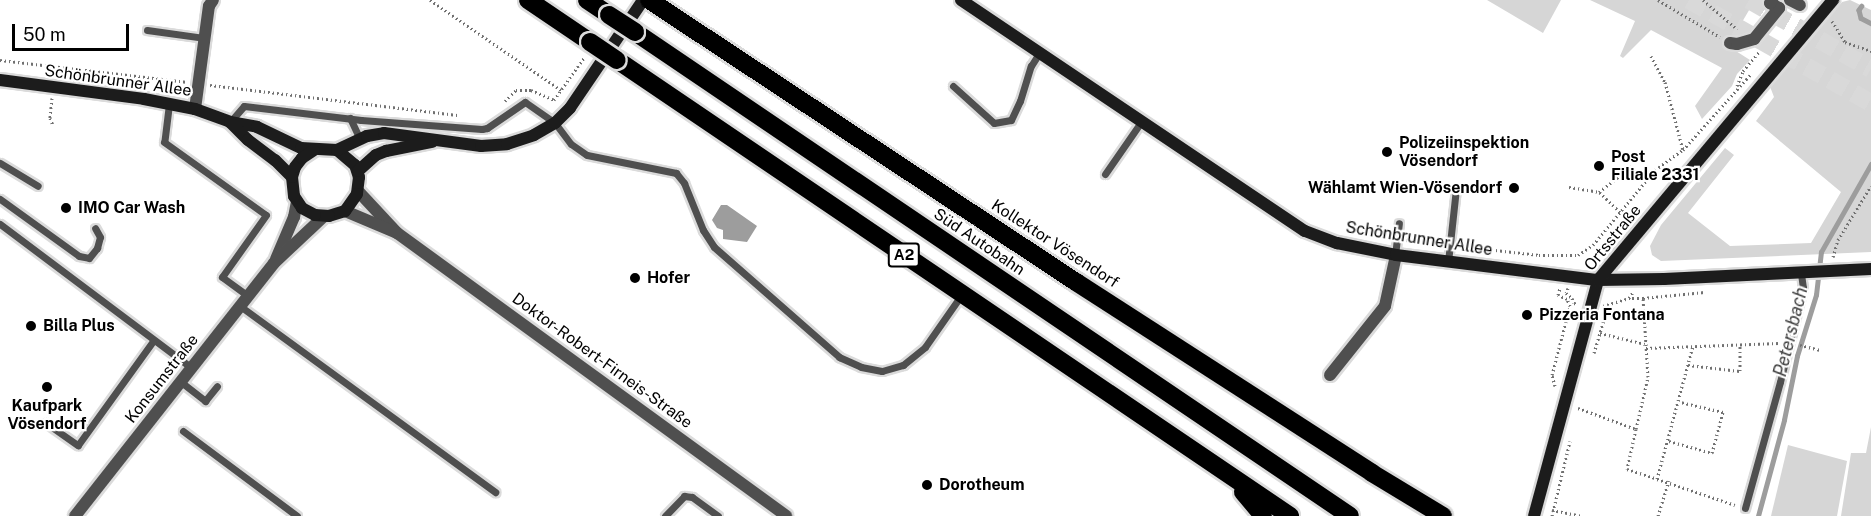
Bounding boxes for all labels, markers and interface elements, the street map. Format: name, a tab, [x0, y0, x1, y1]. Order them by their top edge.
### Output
scale bar	[15, 12, 132, 50]
text: 50 m	[23, 24, 66, 45]
street label: Schönbrunner Allee	[43, 61, 193, 101]
place label: Polizeiinspektion Vösendorf	[1399, 133, 1529, 171]
marker: Polizeiinspektion Vösendorf	[1380, 145, 1394, 159]
place label: Post Filiale 2331	[1611, 147, 1700, 185]
marker: Post Filiale 2331	[1592, 159, 1606, 173]
place label: Wählamt Wien-Vösendorf	[1308, 178, 1502, 198]
marker: Wählamt Wien-Vösendorf	[1507, 181, 1521, 195]
street label: Kollektor Vösendorf	[988, 196, 1122, 292]
place label: IMO Car Wash	[78, 198, 185, 218]
marker: IMO Car Wash	[59, 201, 73, 215]
street label: Ortsstraße	[1581, 201, 1645, 275]
street label: Süd Autobahn	[930, 204, 1028, 280]
street label: Schönbrunner Allee	[1344, 218, 1494, 260]
road number: A2	[888, 243, 920, 267]
place label: Hofer	[647, 268, 690, 288]
marker: Hofer	[628, 271, 642, 285]
water label: Petersbach	[1769, 285, 1813, 379]
street label: Doktor-Robert-Firneis-Straße	[508, 289, 696, 433]
place label: Pizzeria Fontana	[1539, 305, 1665, 325]
marker: Pizzeria Fontana	[1520, 308, 1534, 322]
place label: Billa Plus	[43, 316, 115, 336]
marker: Billa Plus	[24, 319, 38, 333]
street label: Konsumstraße	[121, 331, 203, 427]
marker: Kaufpark Vösendorf	[40, 380, 54, 394]
place label: Kaufpark Vösendorf	[8, 396, 86, 434]
place label: Dorotheum	[939, 475, 1024, 495]
marker: Dorotheum	[920, 478, 934, 492]

